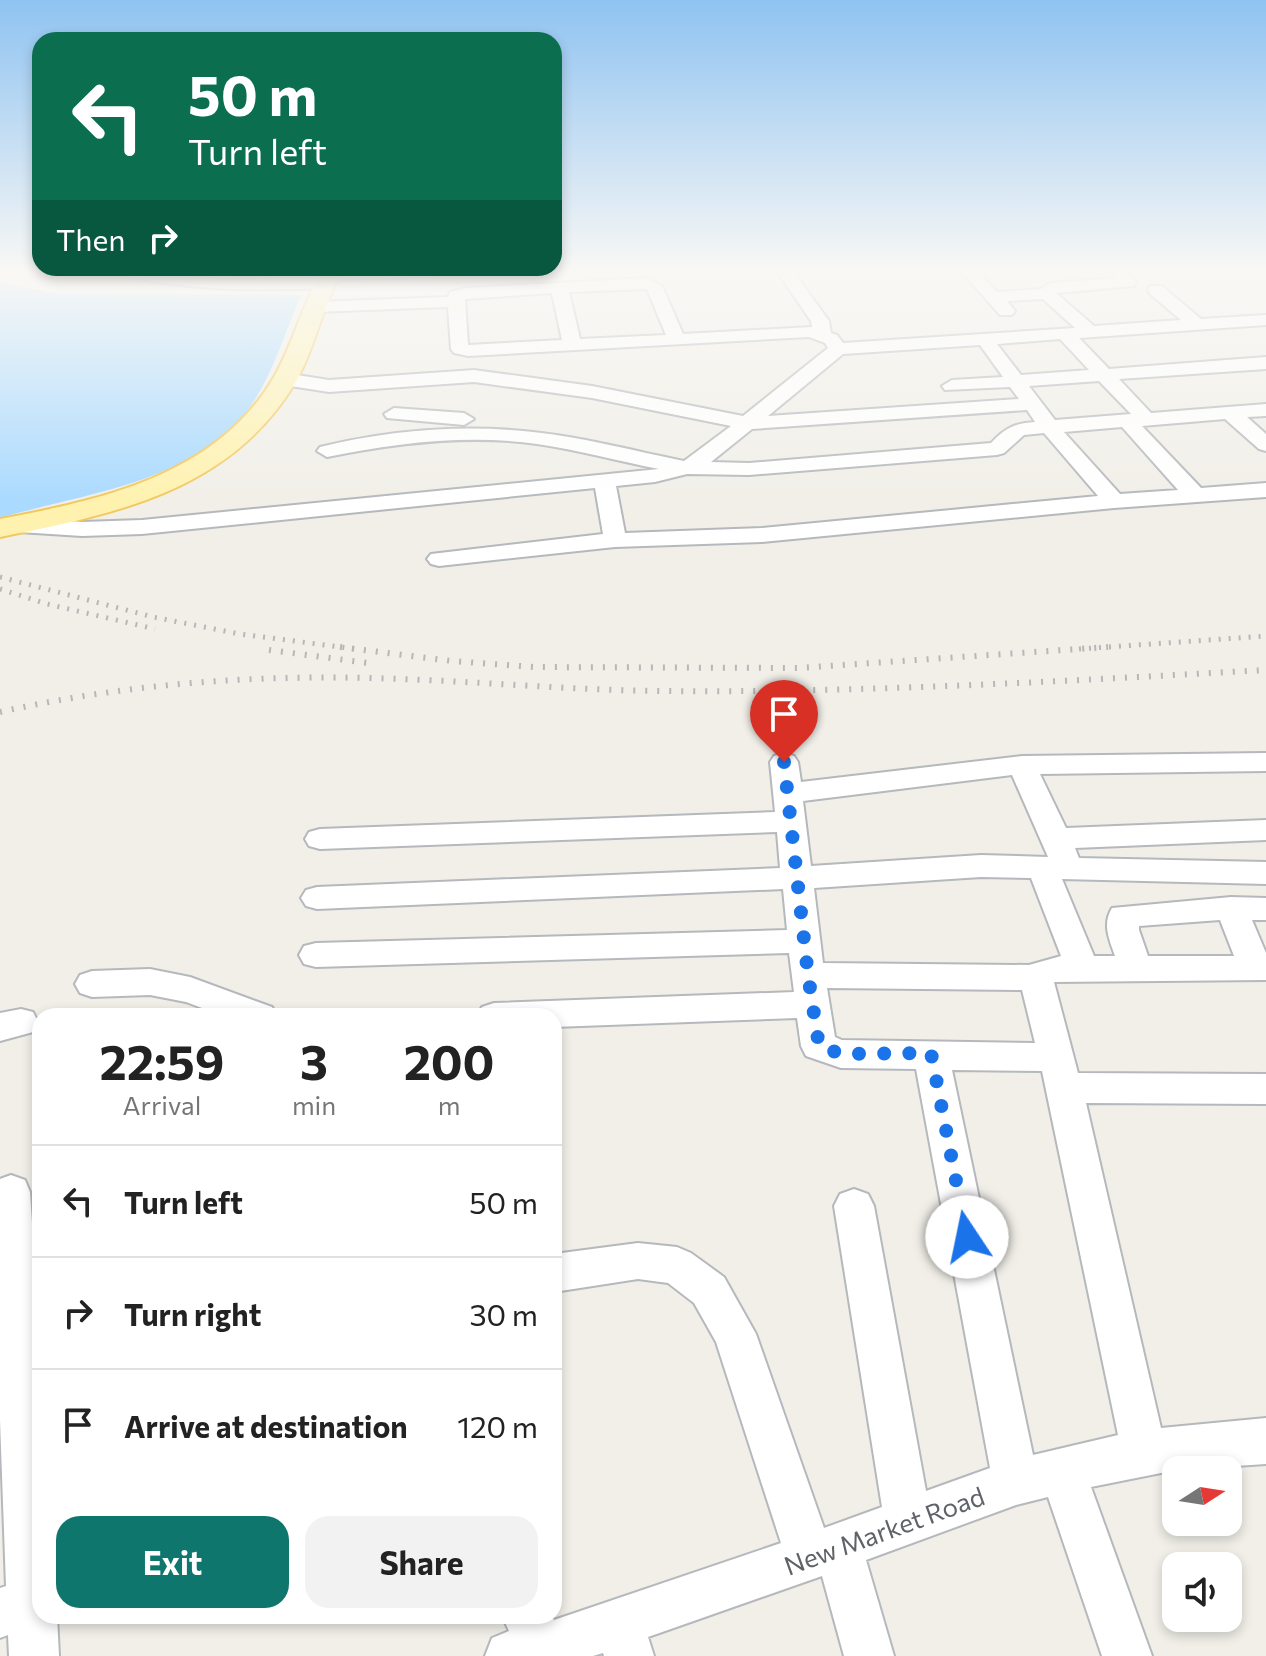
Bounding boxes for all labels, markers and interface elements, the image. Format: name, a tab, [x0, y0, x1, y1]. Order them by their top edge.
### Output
text: 50 m	[188, 59, 317, 128]
icon: left	[56, 64, 160, 168]
text: Turn left	[188, 128, 327, 172]
icon: right	[141, 216, 185, 260]
text: Then	[56, 220, 125, 257]
pin	[750, 680, 818, 762]
icon: arrive	[762, 692, 806, 736]
text: 22:59	[100, 1031, 224, 1090]
text: 3	[300, 1031, 328, 1090]
text: 200	[404, 1031, 495, 1090]
text: Arrival	[123, 1089, 201, 1120]
text: min	[292, 1089, 336, 1120]
text: m	[438, 1089, 460, 1120]
icon: left	[56, 1179, 100, 1223]
text: Turn left	[124, 1183, 243, 1220]
text: 50 m	[469, 1183, 538, 1220]
position arrow	[925, 1195, 1009, 1279]
icon: right	[56, 1291, 100, 1335]
text: Turn right	[124, 1295, 261, 1332]
text: 30 m	[469, 1295, 538, 1332]
icon: arrive	[56, 1403, 100, 1447]
text: Arrive at destination	[124, 1407, 408, 1444]
text: 120 m	[457, 1407, 538, 1444]
north arrow	[1162, 1456, 1242, 1536]
map controls	[1162, 1456, 1242, 1632]
street label: New Market Road	[780, 1479, 988, 1581]
button: Exit	[56, 1516, 289, 1608]
button: Share	[305, 1516, 538, 1608]
button: sound	[1162, 1552, 1242, 1632]

